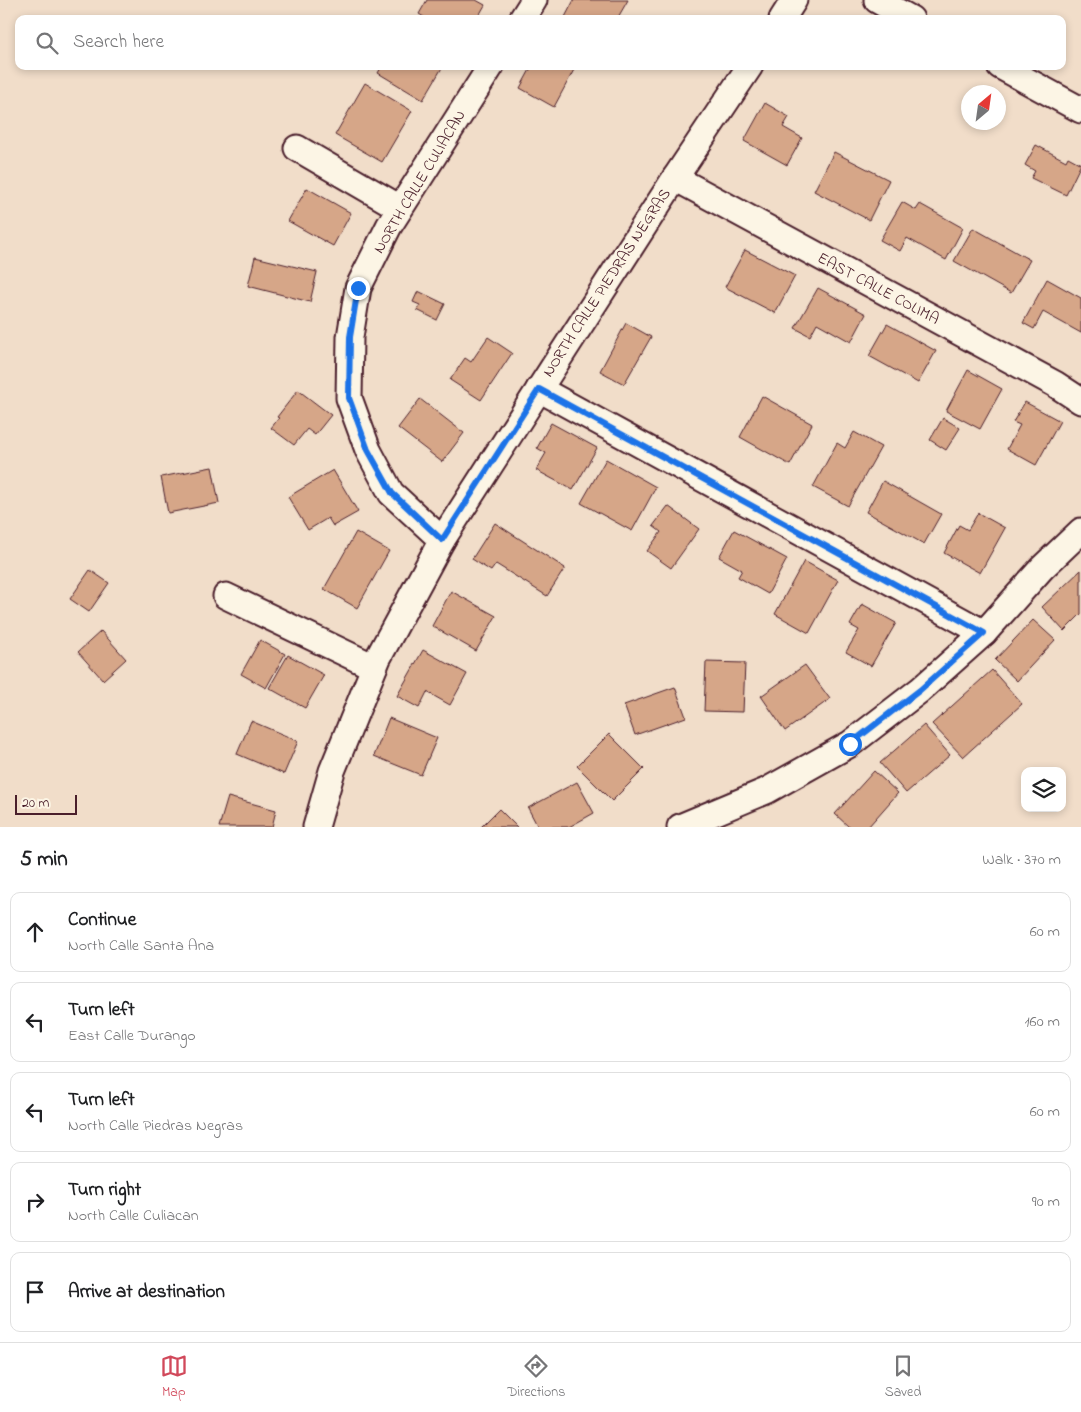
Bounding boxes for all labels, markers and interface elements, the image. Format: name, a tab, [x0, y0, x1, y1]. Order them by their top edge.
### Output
search box	[15, 15, 1066, 70]
icon: search	[33, 29, 61, 57]
text: Search here	[73, 29, 164, 56]
north arrow	[961, 85, 1006, 130]
street label: NORTH CALLE CULIACAN	[368, 106, 472, 258]
street label: NORTH CALLE PIEDRAS NEGRAS	[537, 184, 677, 382]
street label: EAST CALLE COLIMA	[813, 247, 943, 331]
route end	[347, 277, 370, 300]
route start	[839, 733, 862, 756]
map controls	[1021, 767, 1066, 812]
button: layers	[1021, 767, 1066, 812]
scale bar	[15, 792, 78, 815]
text: 20 m	[22, 793, 49, 814]
text: 5 min	[20, 845, 68, 875]
text: Walk · 370 m	[982, 848, 1061, 872]
text: Continue	[68, 907, 136, 934]
icon: ahead	[21, 918, 49, 946]
text: 60 m	[1030, 920, 1060, 944]
text: North Calle Santa Ana	[68, 934, 214, 958]
text: Turn left	[68, 997, 135, 1024]
icon: left	[21, 1008, 49, 1036]
text: 160 m	[1025, 1010, 1060, 1034]
text: East Calle Durango	[68, 1024, 196, 1048]
text: Turn left	[68, 1087, 135, 1114]
icon: left	[21, 1098, 49, 1126]
text: 60 m	[1030, 1100, 1060, 1124]
text: North Calle Piedras Negras	[68, 1114, 243, 1138]
text: Turn right	[68, 1177, 141, 1204]
icon: right	[21, 1188, 49, 1216]
text: 90 m	[1032, 1190, 1060, 1214]
text: North Calle Culiacan	[68, 1204, 199, 1228]
icon: arrive	[21, 1278, 49, 1306]
text: Arrive at destination	[68, 1279, 225, 1306]
tab: Map	[160, 1352, 188, 1403]
tab: Directions	[507, 1352, 565, 1403]
tab: Saved	[885, 1352, 921, 1403]

